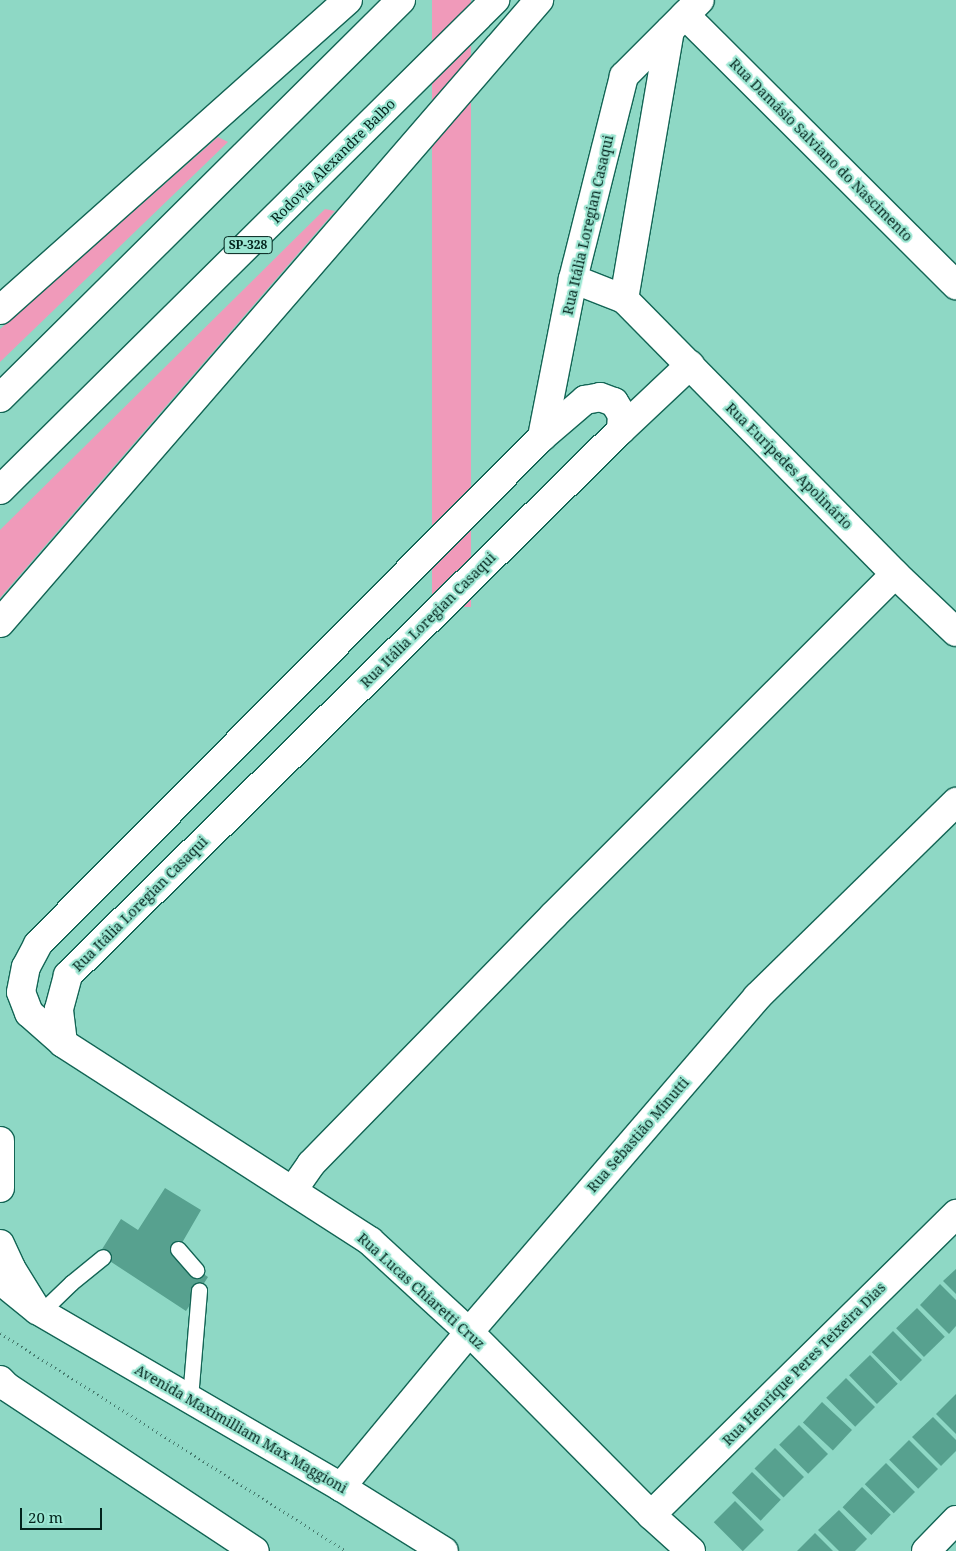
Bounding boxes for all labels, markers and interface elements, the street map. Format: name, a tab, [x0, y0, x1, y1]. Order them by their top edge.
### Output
street label: Rua Damásio Salviano do Nascimento	[726, 55, 916, 245]
street label: Rodovia Alexandre Balbo	[267, 95, 399, 227]
street label: Rua Itália Loregian Casaqui	[559, 133, 617, 317]
road number: SP-328	[223, 236, 273, 254]
street label: Rua Eurípedes Apolinário	[722, 399, 856, 533]
street label: Rua Itália Loregian Casaqui	[357, 549, 499, 691]
street label: Rua Itália Loregian Casaqui	[69, 833, 211, 975]
street label: Rua Sebastião Minutti	[584, 1074, 692, 1196]
street label: Rua Lucas Chiaretti Cruz	[354, 1230, 488, 1352]
street label: Rua Henrique Peres Teixeira Dias	[719, 1279, 889, 1449]
street label: Avenida Maximilliam Max Maggioni	[132, 1361, 350, 1497]
scale bar	[22, 1498, 105, 1530]
text: 20 m	[28, 1507, 63, 1527]

